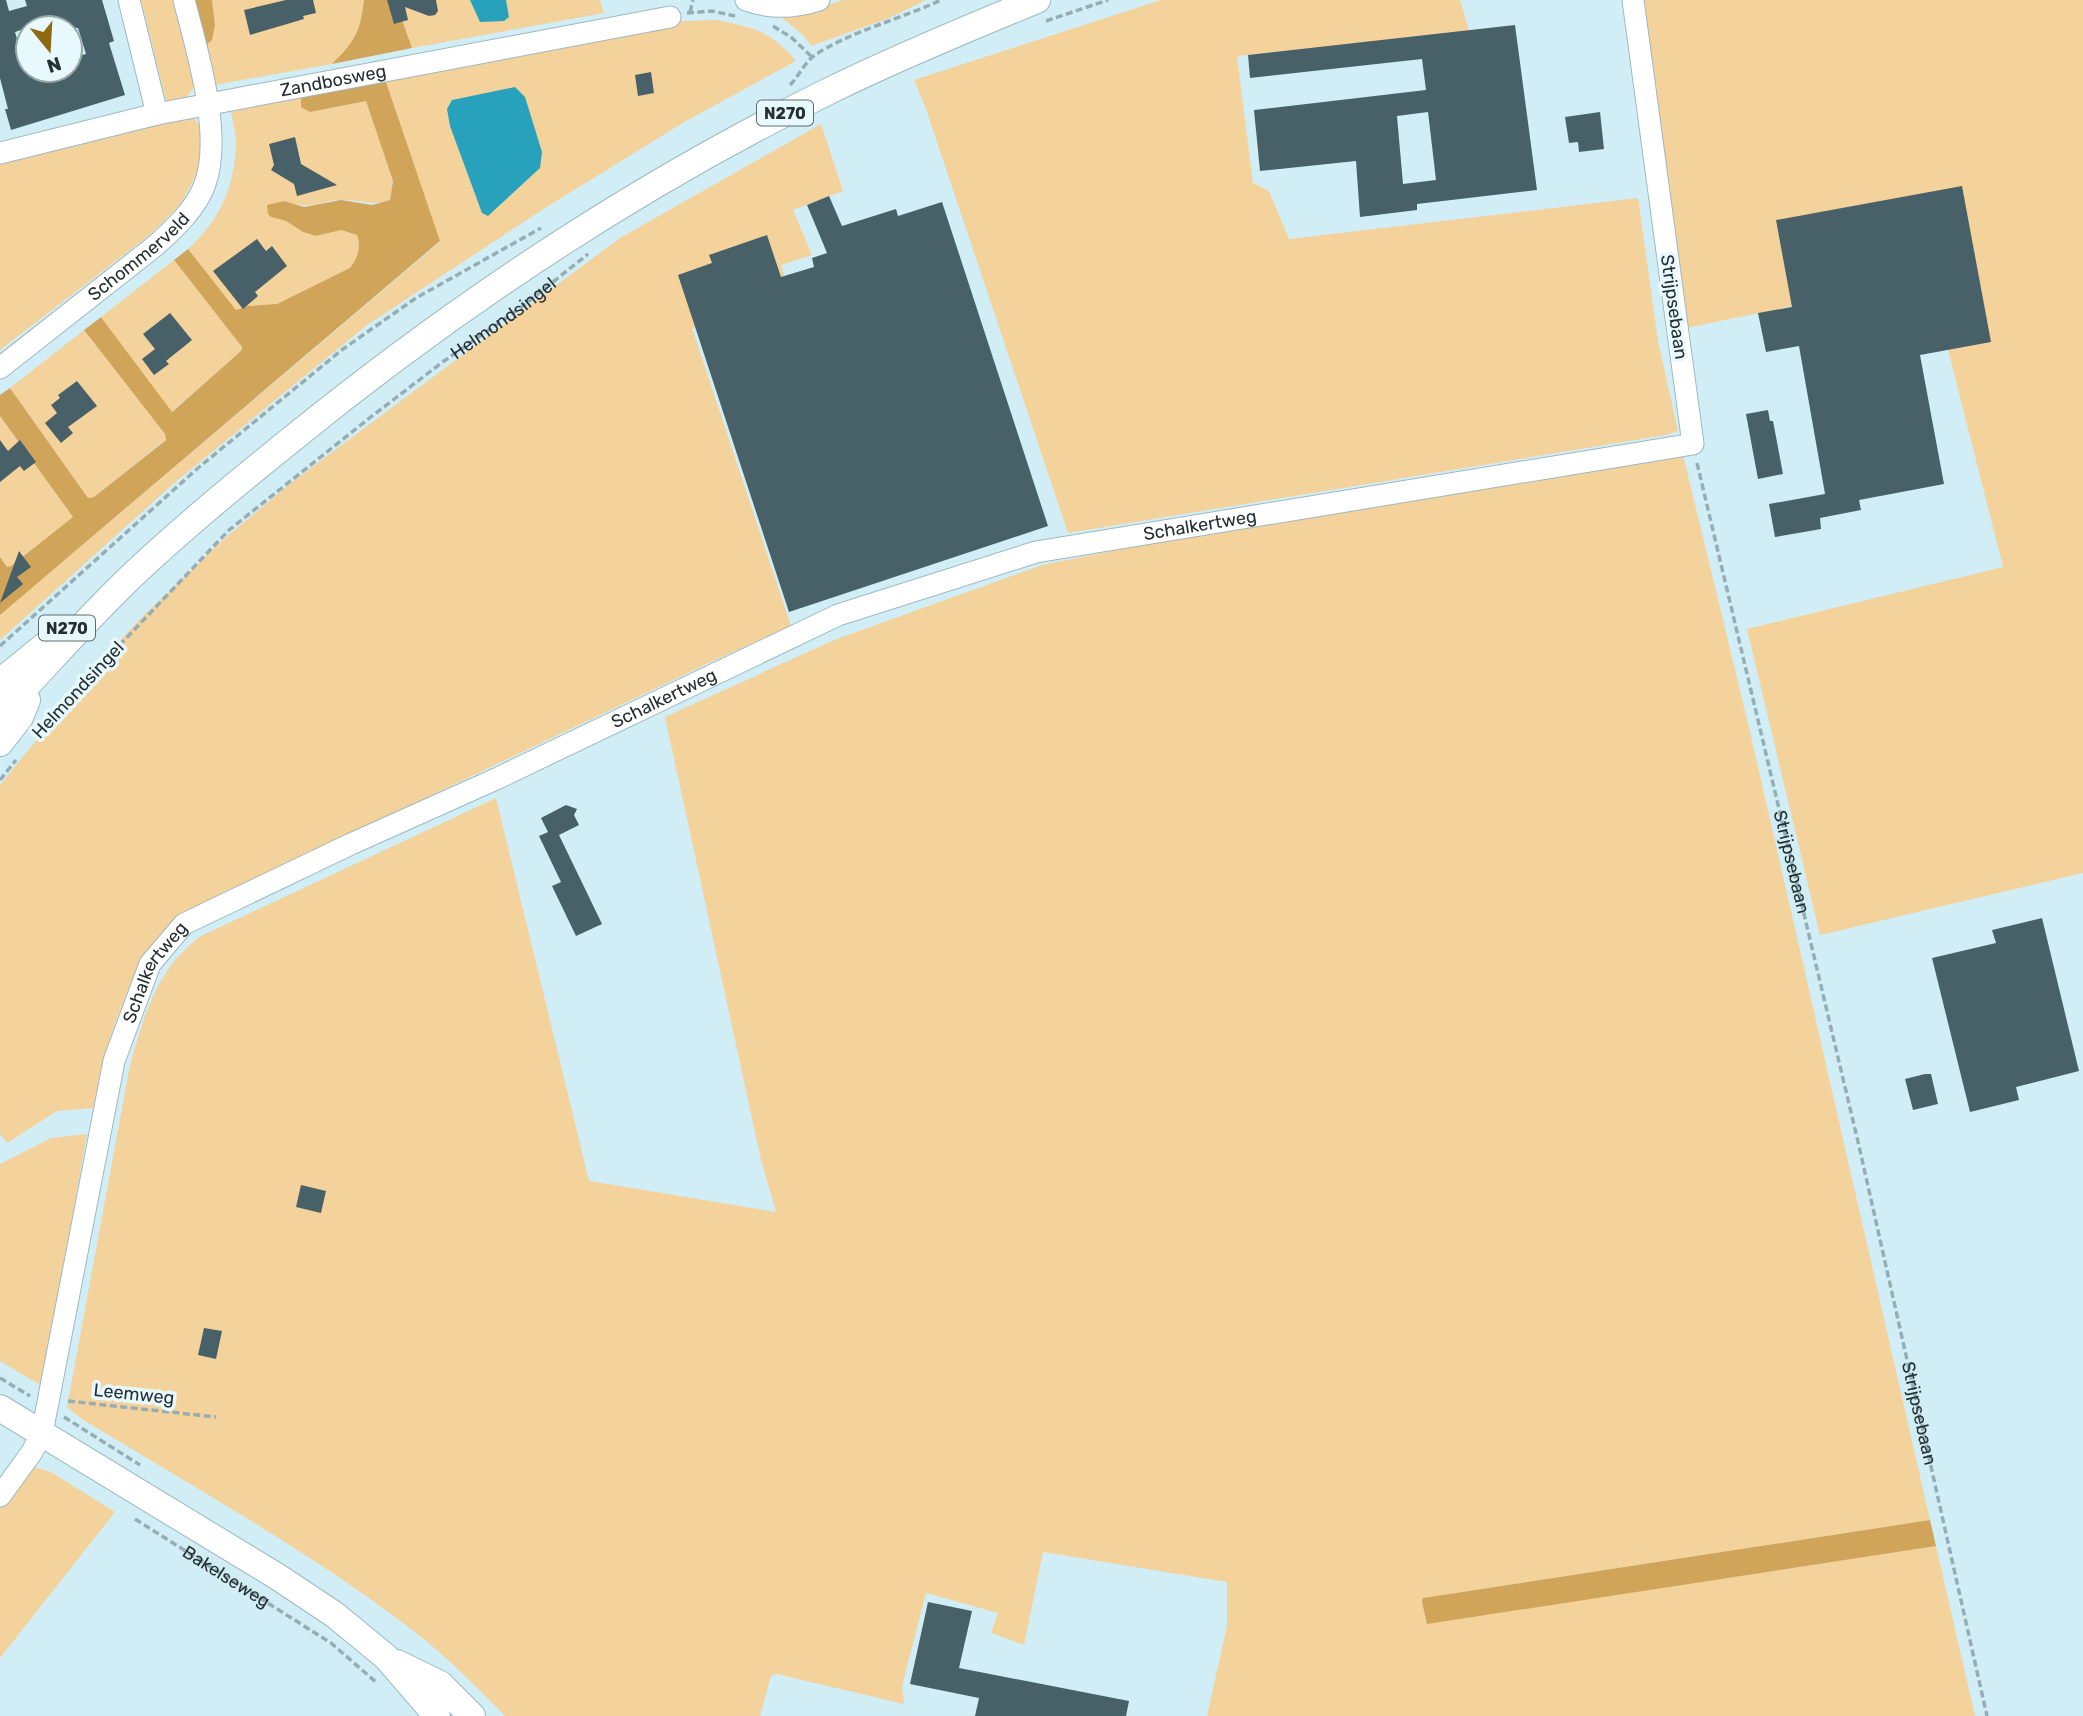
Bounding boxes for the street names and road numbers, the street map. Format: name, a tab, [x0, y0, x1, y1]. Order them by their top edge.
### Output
street label: Zandbosweg	[278, 60, 388, 101]
road number: N270	[757, 100, 813, 125]
street label: Schommerveld	[83, 208, 194, 306]
street label: Strijpsebaan	[1656, 253, 1692, 361]
street label: Helmondsingel	[446, 273, 561, 364]
street label: Schalkertweg	[1142, 505, 1258, 545]
road number: N270	[39, 615, 95, 640]
street label: Helmondsingel	[27, 637, 129, 743]
street label: Schalkertweg	[608, 664, 720, 733]
street label: Strijpsebaan	[1769, 808, 1815, 916]
street label: Schalkertweg	[118, 917, 192, 1026]
street label: Strijpsebaan	[1897, 1359, 1941, 1467]
street label: Leemweg	[93, 1379, 175, 1409]
street label: Bakelseweg	[178, 1541, 274, 1613]

